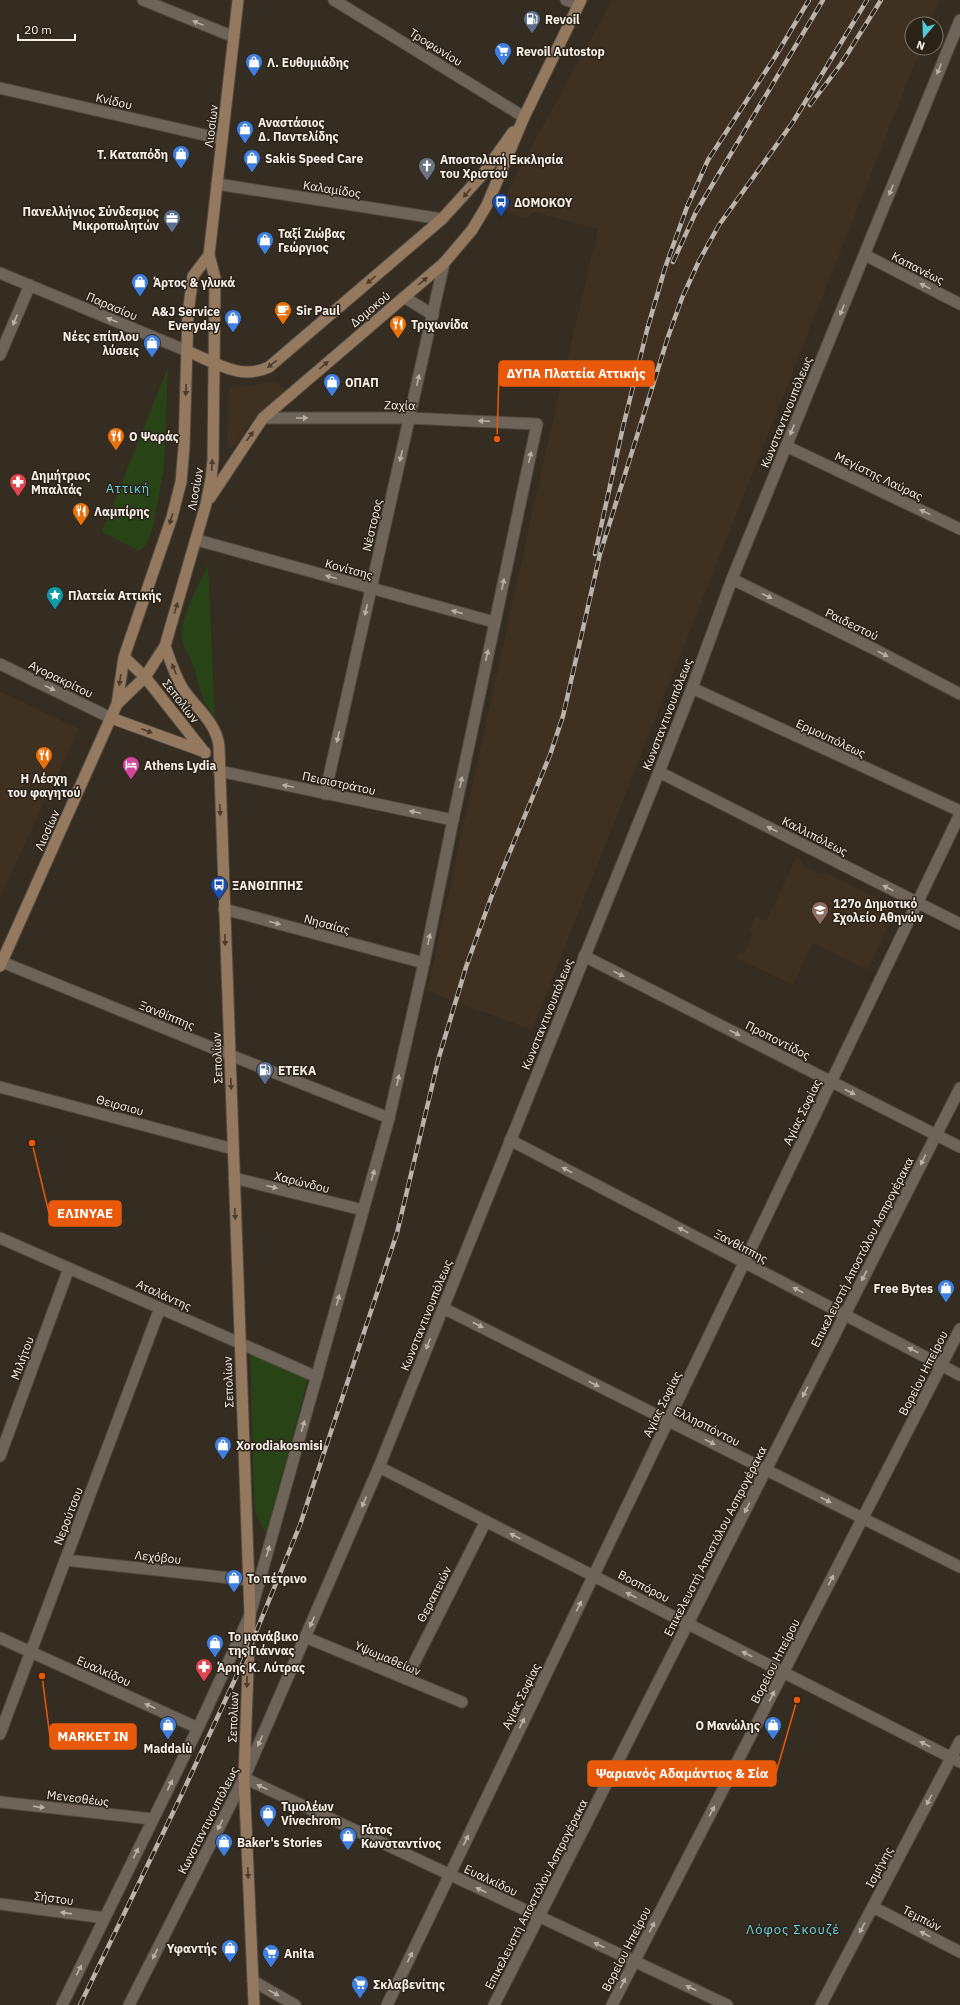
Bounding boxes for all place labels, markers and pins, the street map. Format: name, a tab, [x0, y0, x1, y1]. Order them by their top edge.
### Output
fuel station icon: Revoil	[522, 9, 542, 34]
place label: Revoil	[545, 12, 580, 27]
supermarket icon: Revoil Autostop	[493, 41, 513, 66]
place label: Revoil Autostop	[516, 44, 605, 59]
shop icon: Λ. Ευθυμιάδης	[244, 52, 264, 77]
place label: Λ. Ευθυμιάδης	[267, 55, 349, 70]
place label: Αναστάσιος Δ. Παντελίδης	[258, 115, 339, 144]
shop icon: Αναστάσιος Δ. Παντελίδης	[235, 119, 255, 144]
shop icon: Τ. Καταπόδη	[171, 144, 191, 169]
place label: Τ. Καταπόδη	[97, 147, 168, 162]
shop icon: Sakis Speed Care	[242, 148, 262, 173]
place label: Sakis Speed Care	[265, 151, 363, 166]
place label: Αποστολική Εκκλησία του Χριστού	[440, 152, 563, 181]
church icon: Αποστολική Εκκλησία του Χριστού	[417, 156, 437, 181]
bus stop icon: ΔΟΜΟΚΟΥ	[491, 192, 511, 217]
place label: ΔΟΜΟΚΟΥ	[514, 195, 573, 210]
place label: Πανελλήνιος Σύνδεσμος Μικροπωλητών	[23, 204, 160, 233]
office icon: Πανελλήνιος Σύνδεσμος Μικροπωλητών	[162, 208, 182, 233]
place label: Ταξί Ζιώβας Γεώργιος	[278, 226, 345, 255]
shop icon: Ταξί Ζιώβας Γεώργιος	[255, 230, 275, 255]
shop icon: Άρτος & γλυκά	[130, 272, 150, 297]
place label: Άρτος & γλυκά	[153, 275, 235, 290]
cafe icon: Sir Paul	[273, 300, 293, 325]
place label: Sir Paul	[296, 303, 340, 318]
place label: A&J Service Everyday	[152, 304, 221, 333]
shop icon: A&J Service Everyday	[223, 308, 243, 333]
restaurant icon: Τριχωνίδα	[388, 314, 408, 339]
place label: Τριχωνίδα	[411, 317, 469, 332]
place label: Νέες επίπλου λύσεις	[63, 329, 139, 358]
shop icon: Νέες επίπλου λύσεις	[142, 333, 162, 358]
callout: ΔΥΠΑ Πλατεία Αττικής	[499, 361, 654, 386]
shop icon: ΟΠΑΠ	[322, 372, 342, 397]
place label: ΟΠΑΠ	[345, 375, 379, 390]
restaurant icon: Ο Ψαράς	[106, 426, 126, 451]
place label: Ο Ψαράς	[129, 429, 179, 444]
place label: Δημήτριος Μπαλτάς	[31, 468, 91, 497]
pharmacy icon: Δημήτριος Μπαλτάς	[8, 472, 28, 497]
restaurant icon: Λαμπίρης	[71, 501, 91, 526]
place label: Λαμπίρης	[94, 504, 150, 519]
place icon: Πλατεία Αττικής	[45, 585, 65, 610]
place label: Πλατεία Αττικής	[68, 588, 162, 603]
restaurant icon: Η Λέσχη του φαγητού	[34, 745, 54, 770]
hotel icon: Athens Lydia	[121, 755, 141, 780]
place label: Athens Lydia	[144, 758, 216, 773]
place label: Η Λέσχη του φαγητού	[7, 771, 81, 800]
bus stop icon: ΞΑΝΘΙΠΠΗΣ	[209, 875, 229, 900]
place label: ΞΑΝΘΙΠΠΗΣ	[232, 878, 303, 893]
place label: 127ο Δημοτικό Σχολείο Αθηνών	[833, 896, 924, 925]
school or university icon: 127ο Δημοτικό Σχολείο Αθηνών	[810, 900, 830, 925]
fuel station icon: ΕΤΕΚΑ	[255, 1060, 275, 1085]
place label: ΕΤΕΚΑ	[278, 1063, 316, 1078]
callout: ΕΛΙΝΥΑΕ	[49, 1201, 121, 1226]
shop icon: Free Bytes	[936, 1278, 956, 1303]
place label: Free Bytes	[874, 1281, 933, 1296]
shop icon: Xorodiakosmisi	[213, 1435, 233, 1460]
place label: Xorodiakosmisi	[236, 1438, 323, 1453]
shop icon: Το πέτρινο	[224, 1568, 244, 1593]
place label: Το πέτρινο	[247, 1571, 307, 1586]
place label: Το μανάβικο της Γιάννας	[228, 1629, 299, 1658]
shop icon: Το μανάβικο της Γιάννας	[205, 1633, 225, 1658]
pharmacy icon: Άρης Κ. Λύτρας	[194, 1657, 214, 1682]
place label: Άρης Κ. Λύτρας	[217, 1660, 305, 1675]
shop icon: Maddalù	[158, 1715, 178, 1740]
shop icon: Ο Μανώλης	[763, 1715, 783, 1740]
place label: Ο Μανώλης	[695, 1718, 760, 1733]
callout: MARKET IN	[50, 1724, 136, 1749]
place label: Maddalù	[144, 1741, 192, 1756]
callout: Ψαριανός Αδαμάντιος & Σία	[588, 1761, 776, 1786]
place label: Τιμολέων Vivechrom	[281, 1799, 341, 1828]
shop icon: Τιμολέων Vivechrom	[258, 1803, 278, 1828]
place label: Γάτος Κωνσταντίνος	[361, 1822, 441, 1851]
shop icon: Γάτος Κωνσταντίνος	[338, 1826, 358, 1851]
shop icon: Baker's Stories	[214, 1832, 234, 1857]
place label: Baker's Stories	[237, 1835, 322, 1850]
shop icon: Υφαντής	[220, 1938, 240, 1963]
place label: Υφαντής	[167, 1941, 217, 1956]
supermarket icon: Anita	[261, 1943, 281, 1968]
place label: Anita	[284, 1946, 314, 1961]
supermarket icon: Σκλαβενίτης	[350, 1974, 370, 1999]
place label: Σκλαβενίτης	[373, 1977, 445, 1992]

